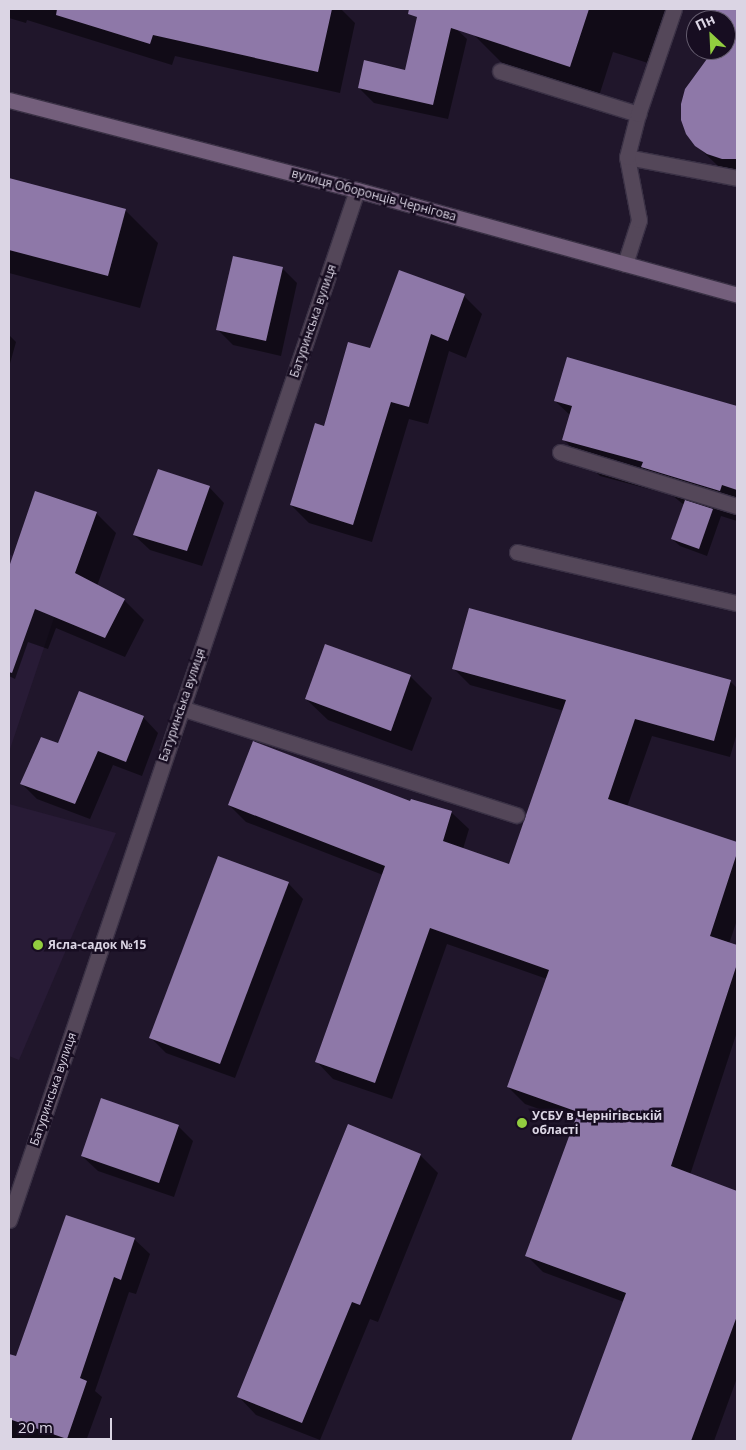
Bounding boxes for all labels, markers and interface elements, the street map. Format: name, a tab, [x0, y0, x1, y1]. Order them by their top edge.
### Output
text: Пн	[692, 9, 718, 35]
north arrow	[686, 10, 736, 60]
street label: вулиця Оборонців Чернігова	[290, 166, 458, 224]
street label: Батуринська вулиця	[287, 263, 339, 379]
street label: Батуринська вулиця	[156, 647, 208, 763]
place label: Ясла-садок №15	[48, 938, 146, 952]
marker: Ясла-садок №15	[32, 939, 44, 951]
street label: Батуринська вулиця	[27, 1031, 79, 1147]
place label: УСБУ в Чернігівській області	[532, 1109, 662, 1137]
marker: УСБУ в Чернігівській області	[516, 1117, 528, 1129]
scale bar	[12, 1408, 115, 1440]
text: 20 m	[18, 1417, 53, 1437]

